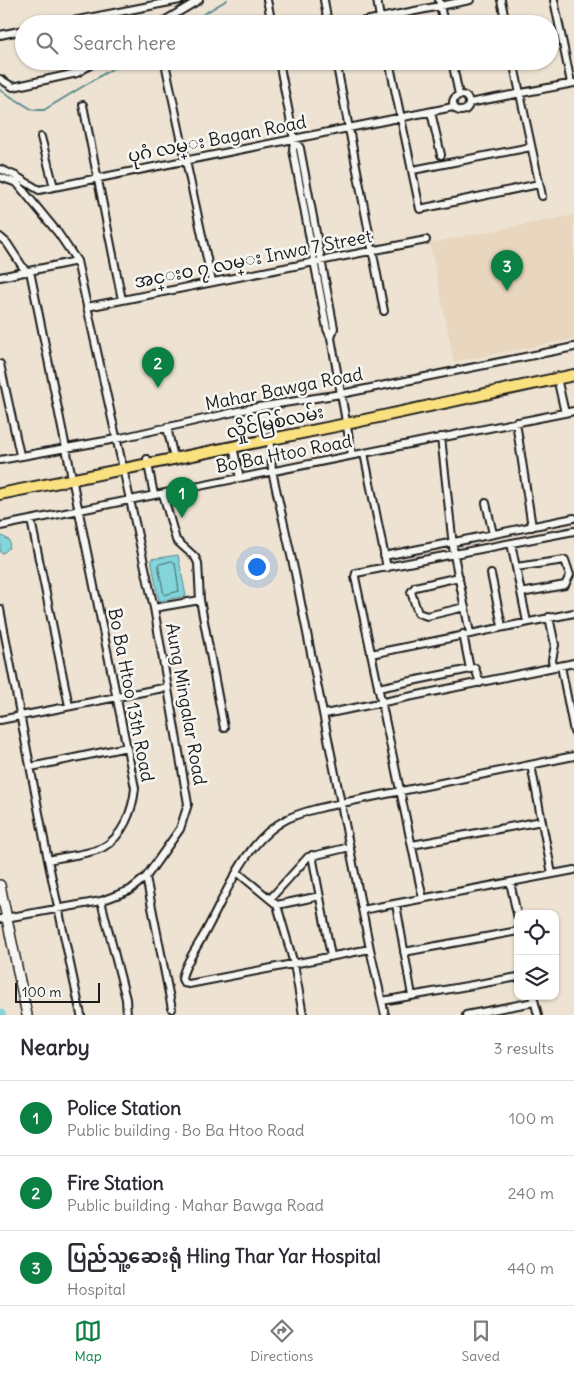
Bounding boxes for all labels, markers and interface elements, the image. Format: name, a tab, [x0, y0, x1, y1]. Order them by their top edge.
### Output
search box	[15, 15, 559, 70]
icon: search	[33, 29, 61, 57]
text: Search here	[73, 31, 176, 55]
street label: ပုဂံ လမ္း Bagan Road	[126, 110, 309, 171]
street label: အင္းဝ ၇ လမ္း Inwa 7 Street	[132, 224, 374, 297]
pin: 3	[491, 250, 523, 291]
pin: 2	[142, 347, 174, 388]
street label: Mahar Bawga Road	[203, 362, 365, 415]
street label: လှိုင်မြစ်လမ်း	[224, 398, 327, 447]
street label: Bo Ba Htoo Road	[214, 429, 354, 478]
pin: 1	[166, 477, 198, 518]
your location	[244, 554, 270, 580]
street label: Bo Ba Htoo 13th Road	[103, 606, 160, 784]
street label: Aung Mingalar Road	[161, 621, 212, 787]
map controls	[514, 910, 559, 1000]
button: locate	[514, 910, 559, 955]
button: layers	[514, 955, 559, 1000]
scale bar	[15, 980, 100, 1003]
text: 100 m	[22, 983, 62, 1001]
text: Nearby	[20, 1034, 90, 1061]
text: 3 results	[494, 1038, 554, 1058]
text: Police Station	[67, 1096, 181, 1120]
text: 1	[33, 1108, 39, 1128]
text: 100 m	[509, 1108, 554, 1128]
text: Public building · Bo Ba Htoo Road	[67, 1120, 305, 1140]
text: Fire Station	[67, 1171, 164, 1195]
text: 2	[32, 1183, 40, 1203]
text: 240 m	[508, 1183, 554, 1203]
text: Public building · Mahar Bawga Road	[67, 1195, 324, 1215]
text: ပြည်သူ့ဆေးရုံ Hling Thar Yar Hospital	[67, 1244, 381, 1268]
text: 3	[31, 1258, 41, 1278]
text: 440 m	[507, 1258, 554, 1278]
text: Hospital	[67, 1279, 126, 1299]
tab: Map	[74, 1317, 102, 1365]
tab: Directions	[250, 1317, 313, 1365]
tab: Saved	[462, 1317, 500, 1365]

